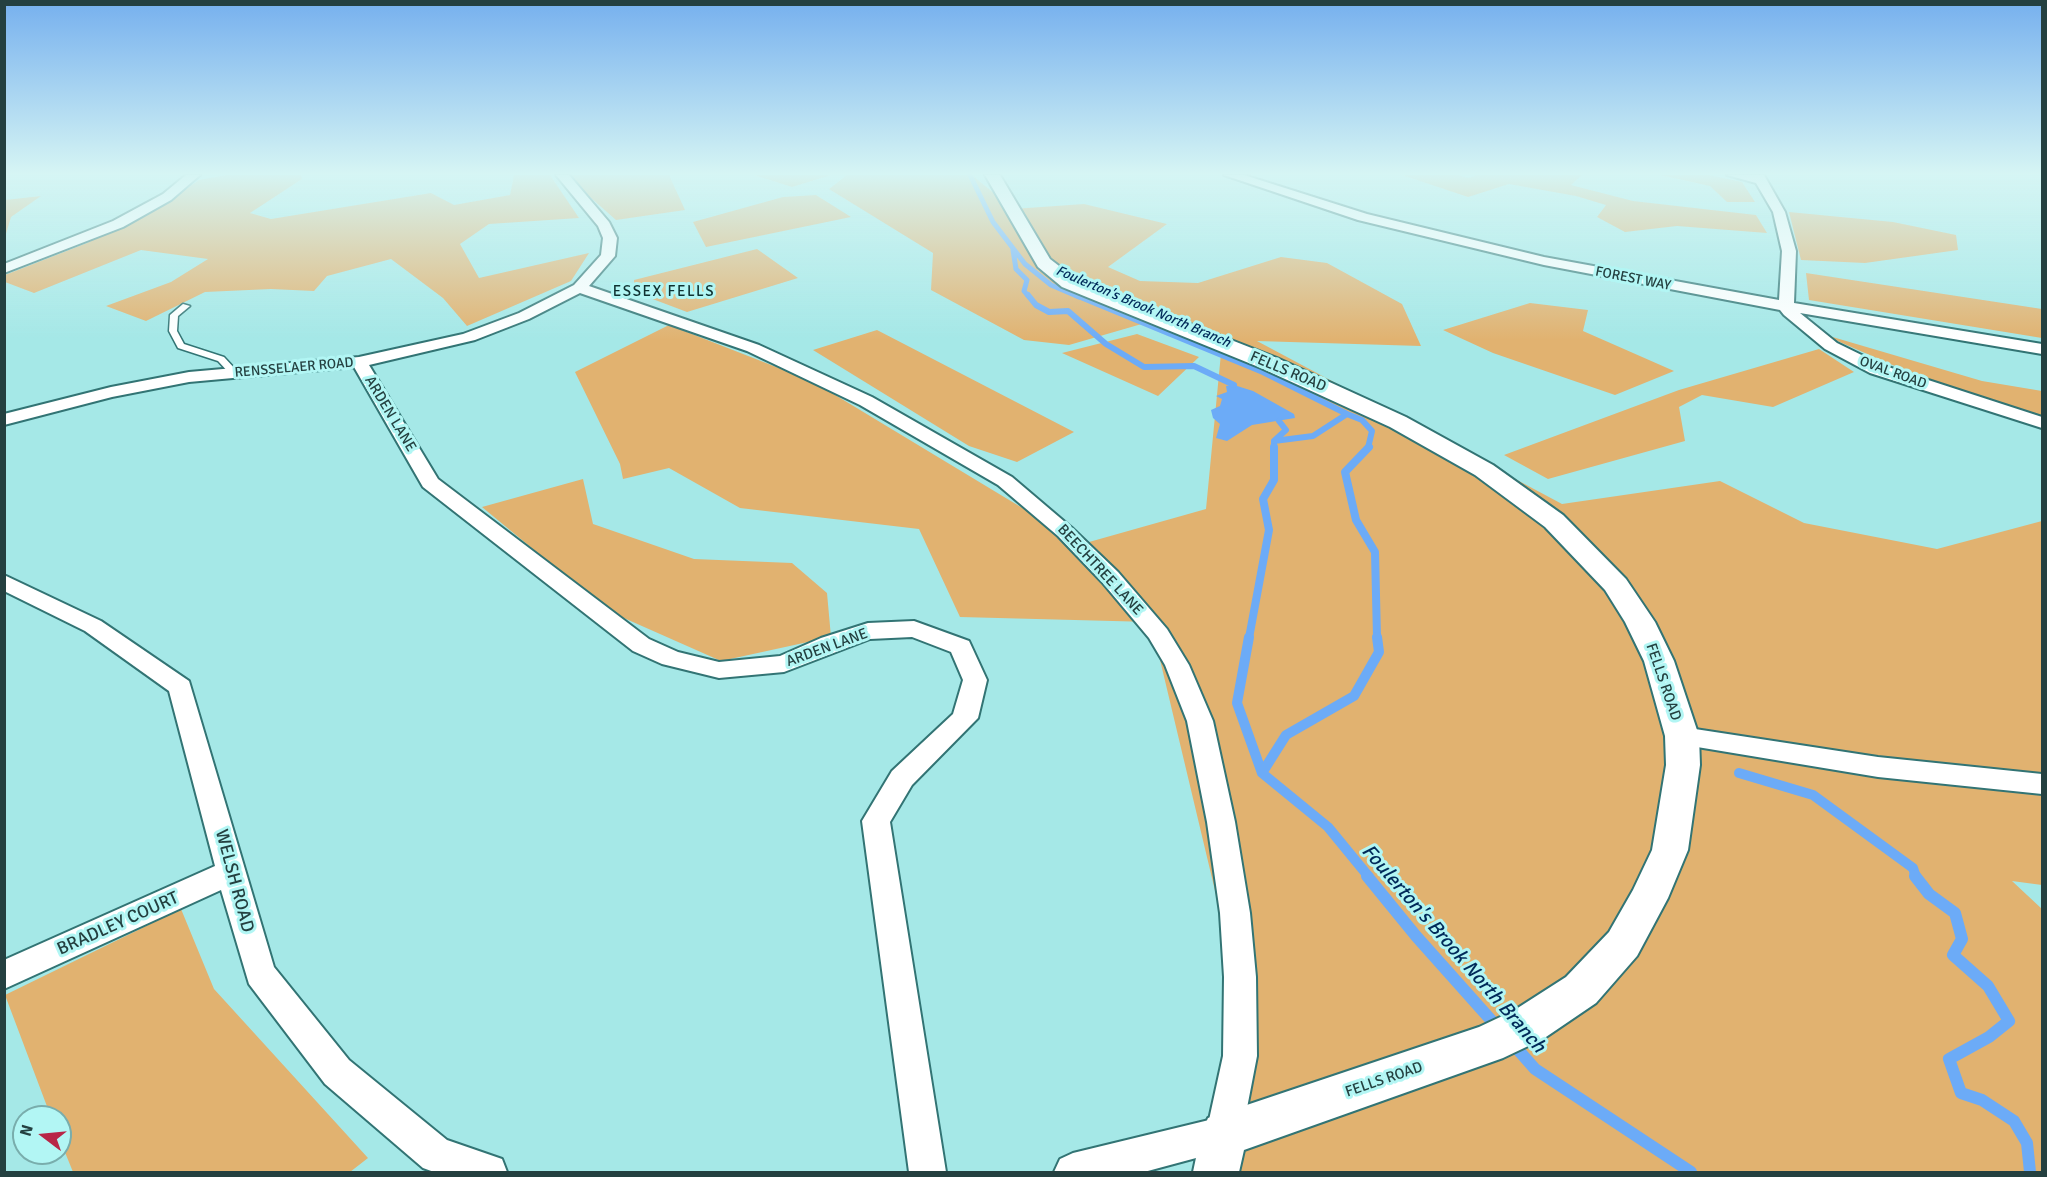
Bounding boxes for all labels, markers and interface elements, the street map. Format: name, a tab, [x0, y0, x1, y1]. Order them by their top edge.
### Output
water label: Foulerton's Brook North Branch	[1053, 263, 1233, 351]
street label: FOREST WAY	[1594, 263, 1672, 295]
district label: ESSEX FELLS	[613, 283, 715, 301]
street label: FELLS ROAD	[1247, 348, 1329, 396]
street label: OVAL ROAD	[1857, 353, 1929, 393]
street label: RENSSELAER ROAD	[234, 354, 354, 382]
street label: ARDEN LANE	[360, 373, 420, 455]
street label: BEECHTREE LANE	[1053, 521, 1147, 619]
street label: ARDEN LANE	[784, 625, 870, 671]
street label: FELLS ROAD	[1641, 641, 1685, 723]
street label: WELSH ROAD	[210, 827, 258, 935]
water label: Foulerton's Brook North Branch	[1356, 840, 1550, 1058]
street label: BRADLEY COURT	[54, 888, 182, 960]
street label: FELLS ROAD	[1343, 1058, 1425, 1102]
north arrow	[12, 1105, 72, 1165]
text: N	[15, 1122, 38, 1139]

